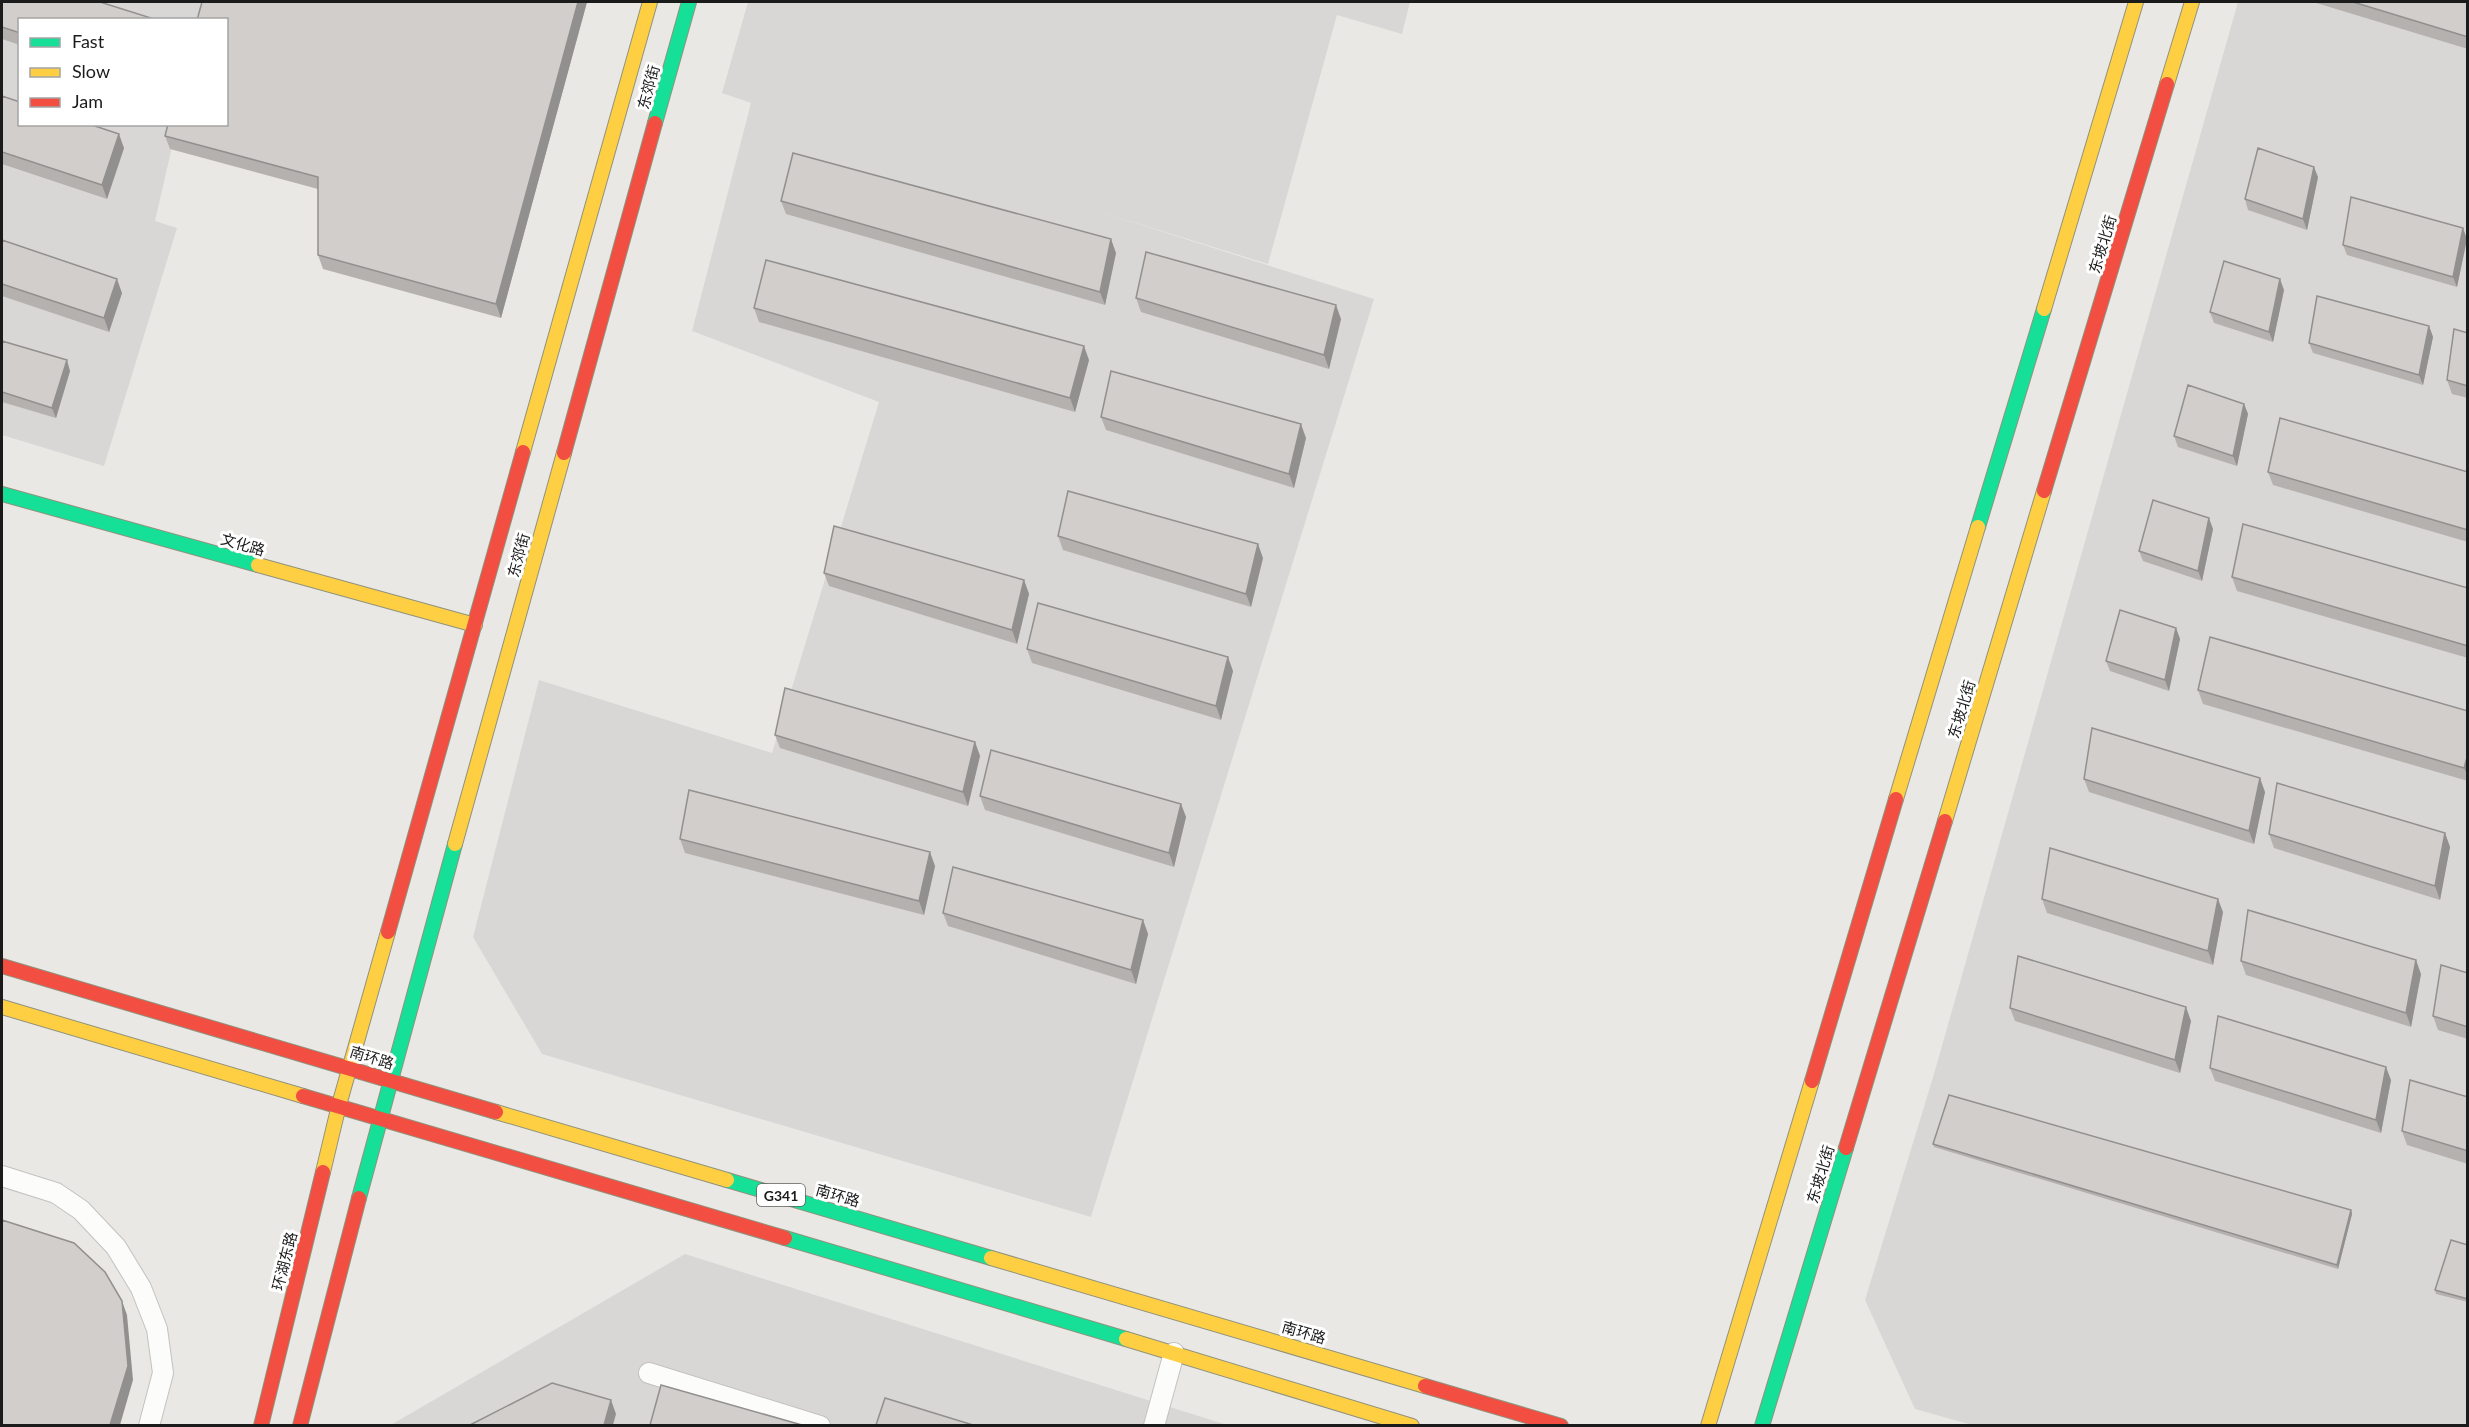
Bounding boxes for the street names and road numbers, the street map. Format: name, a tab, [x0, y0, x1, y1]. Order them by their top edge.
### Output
street label: 东郊街	[633, 63, 663, 111]
street label: 东坡北街	[2085, 213, 2119, 275]
street label: 文化路	[219, 529, 267, 559]
street label: 东郊街	[503, 531, 533, 579]
street label: 东坡北街	[1944, 678, 1978, 740]
street label: 南环路	[348, 1042, 396, 1072]
street label: 东坡北街	[1803, 1143, 1837, 1205]
street label: 南环路	[814, 1180, 862, 1210]
road number: G341	[757, 1184, 805, 1206]
street label: 环湖东路	[268, 1230, 300, 1292]
street label: 南环路	[1280, 1317, 1328, 1347]

